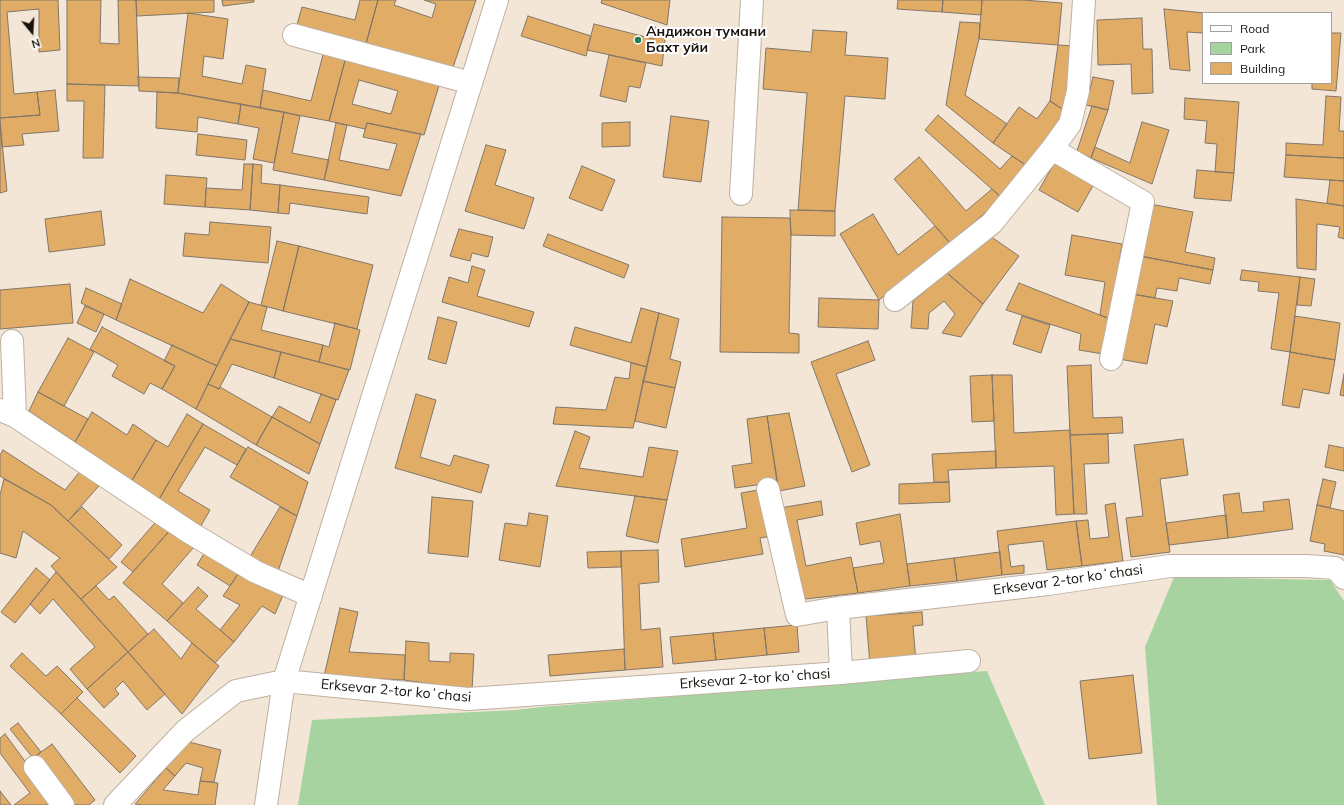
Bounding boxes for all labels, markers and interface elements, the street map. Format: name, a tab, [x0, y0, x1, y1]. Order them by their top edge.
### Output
north arrow	[12, 12, 52, 52]
legend	[1202, 12, 1332, 84]
text: Road	[1240, 21, 1269, 36]
place label: Андижон тумани Бахт уйи	[646, 24, 766, 56]
text: N	[30, 35, 42, 51]
marker: Андижон тумани Бахт уйи	[633, 35, 643, 45]
text: Park	[1240, 41, 1265, 56]
text: Building	[1240, 61, 1285, 76]
street label: Erksevar 2-tor koʻchasi	[992, 561, 1144, 599]
street label: Erksevar 2-tor koʻchasi	[679, 665, 831, 693]
street label: Erksevar 2-tor koʻchasi	[320, 676, 472, 706]

